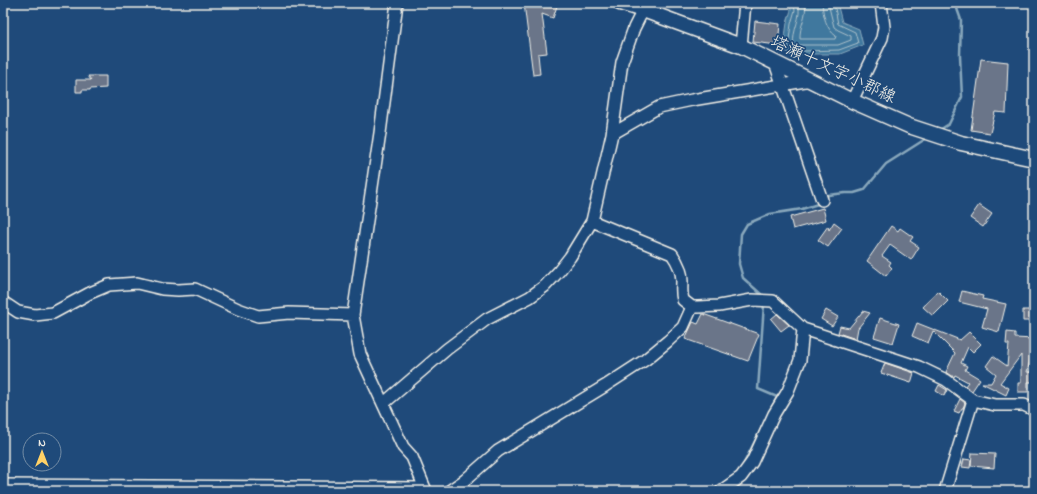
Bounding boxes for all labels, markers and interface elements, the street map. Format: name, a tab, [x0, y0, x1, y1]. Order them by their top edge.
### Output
street label: 塔瀬十文字小郡線	[766, 30, 900, 110]
north arrow	[22, 432, 62, 472]
text: N	[38, 435, 46, 451]

